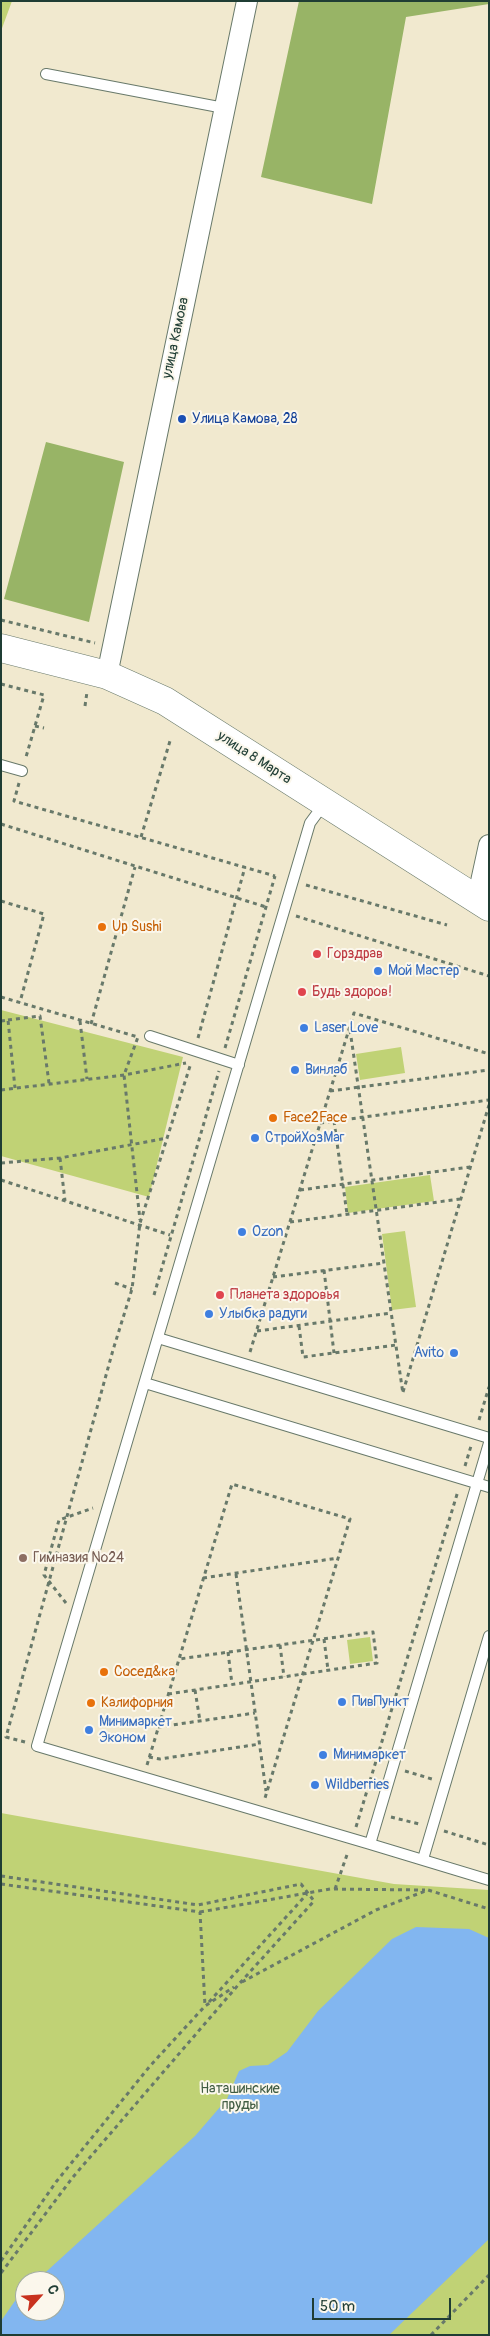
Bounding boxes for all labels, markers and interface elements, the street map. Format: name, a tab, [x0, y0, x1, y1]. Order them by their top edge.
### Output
street label: улица Камова	[159, 296, 193, 380]
place label: Улица Камова, 28	[192, 411, 298, 427]
marker: Улица Камова, 28	[176, 413, 188, 425]
street label: улица 8 Марта	[214, 728, 294, 788]
place label: Up Sushi	[112, 919, 162, 935]
marker: Up Sushi	[96, 921, 108, 933]
place label: Горздрав	[327, 946, 383, 962]
marker: Горздрав	[311, 948, 323, 960]
place label: Мой Мастер	[388, 963, 459, 979]
marker: Мой Мастер	[372, 965, 384, 977]
place label: Будь здоров!	[312, 984, 392, 1000]
marker: Будь здоров!	[296, 986, 308, 998]
place label: Laser Love	[314, 1020, 378, 1036]
marker: Laser Love	[298, 1022, 310, 1034]
place label: Винлаб	[305, 1062, 348, 1078]
marker: Винлаб	[289, 1064, 301, 1076]
place label: Face2Face	[283, 1110, 347, 1126]
marker: Face2Face	[267, 1112, 279, 1124]
place label: СтройХозМаг	[265, 1130, 345, 1146]
marker: СтройХозМаг	[249, 1132, 261, 1144]
place label: Ozon	[252, 1224, 283, 1240]
marker: Ozon	[236, 1226, 248, 1238]
place label: Планета здоровья	[230, 1287, 339, 1303]
marker: Планета здоровья	[214, 1289, 226, 1301]
place label: Улыбка радуги	[219, 1306, 307, 1322]
marker: Улыбка радуги	[203, 1308, 215, 1320]
place label: Avito	[414, 1345, 444, 1361]
marker: Avito	[448, 1347, 460, 1359]
place label: Гимназия №24	[33, 1550, 124, 1566]
marker: Гимназия №24	[17, 1552, 29, 1564]
place label: Сосед&ка	[114, 1664, 175, 1680]
marker: Сосед&ка	[98, 1666, 110, 1678]
place label: ПивПункт	[352, 1694, 409, 1710]
place label: Калифорния	[101, 1695, 173, 1711]
marker: ПивПункт	[336, 1696, 348, 1708]
marker: Калифорния	[85, 1697, 97, 1709]
place label: Минимаркет Эконом	[99, 1714, 172, 1746]
marker: Минимаркет Эконом	[83, 1724, 95, 1736]
place label: Минимаркет	[333, 1747, 406, 1763]
marker: Минимаркет	[317, 1749, 329, 1761]
place label: Wildberries	[325, 1777, 389, 1793]
marker: Wildberries	[309, 1779, 321, 1791]
park label: Наташинские пруды	[200, 2081, 280, 2114]
north arrow	[15, 2271, 65, 2321]
text: С	[43, 2282, 63, 2297]
scale bar	[315, 2288, 454, 2320]
text: 50 m	[320, 2297, 355, 2316]

